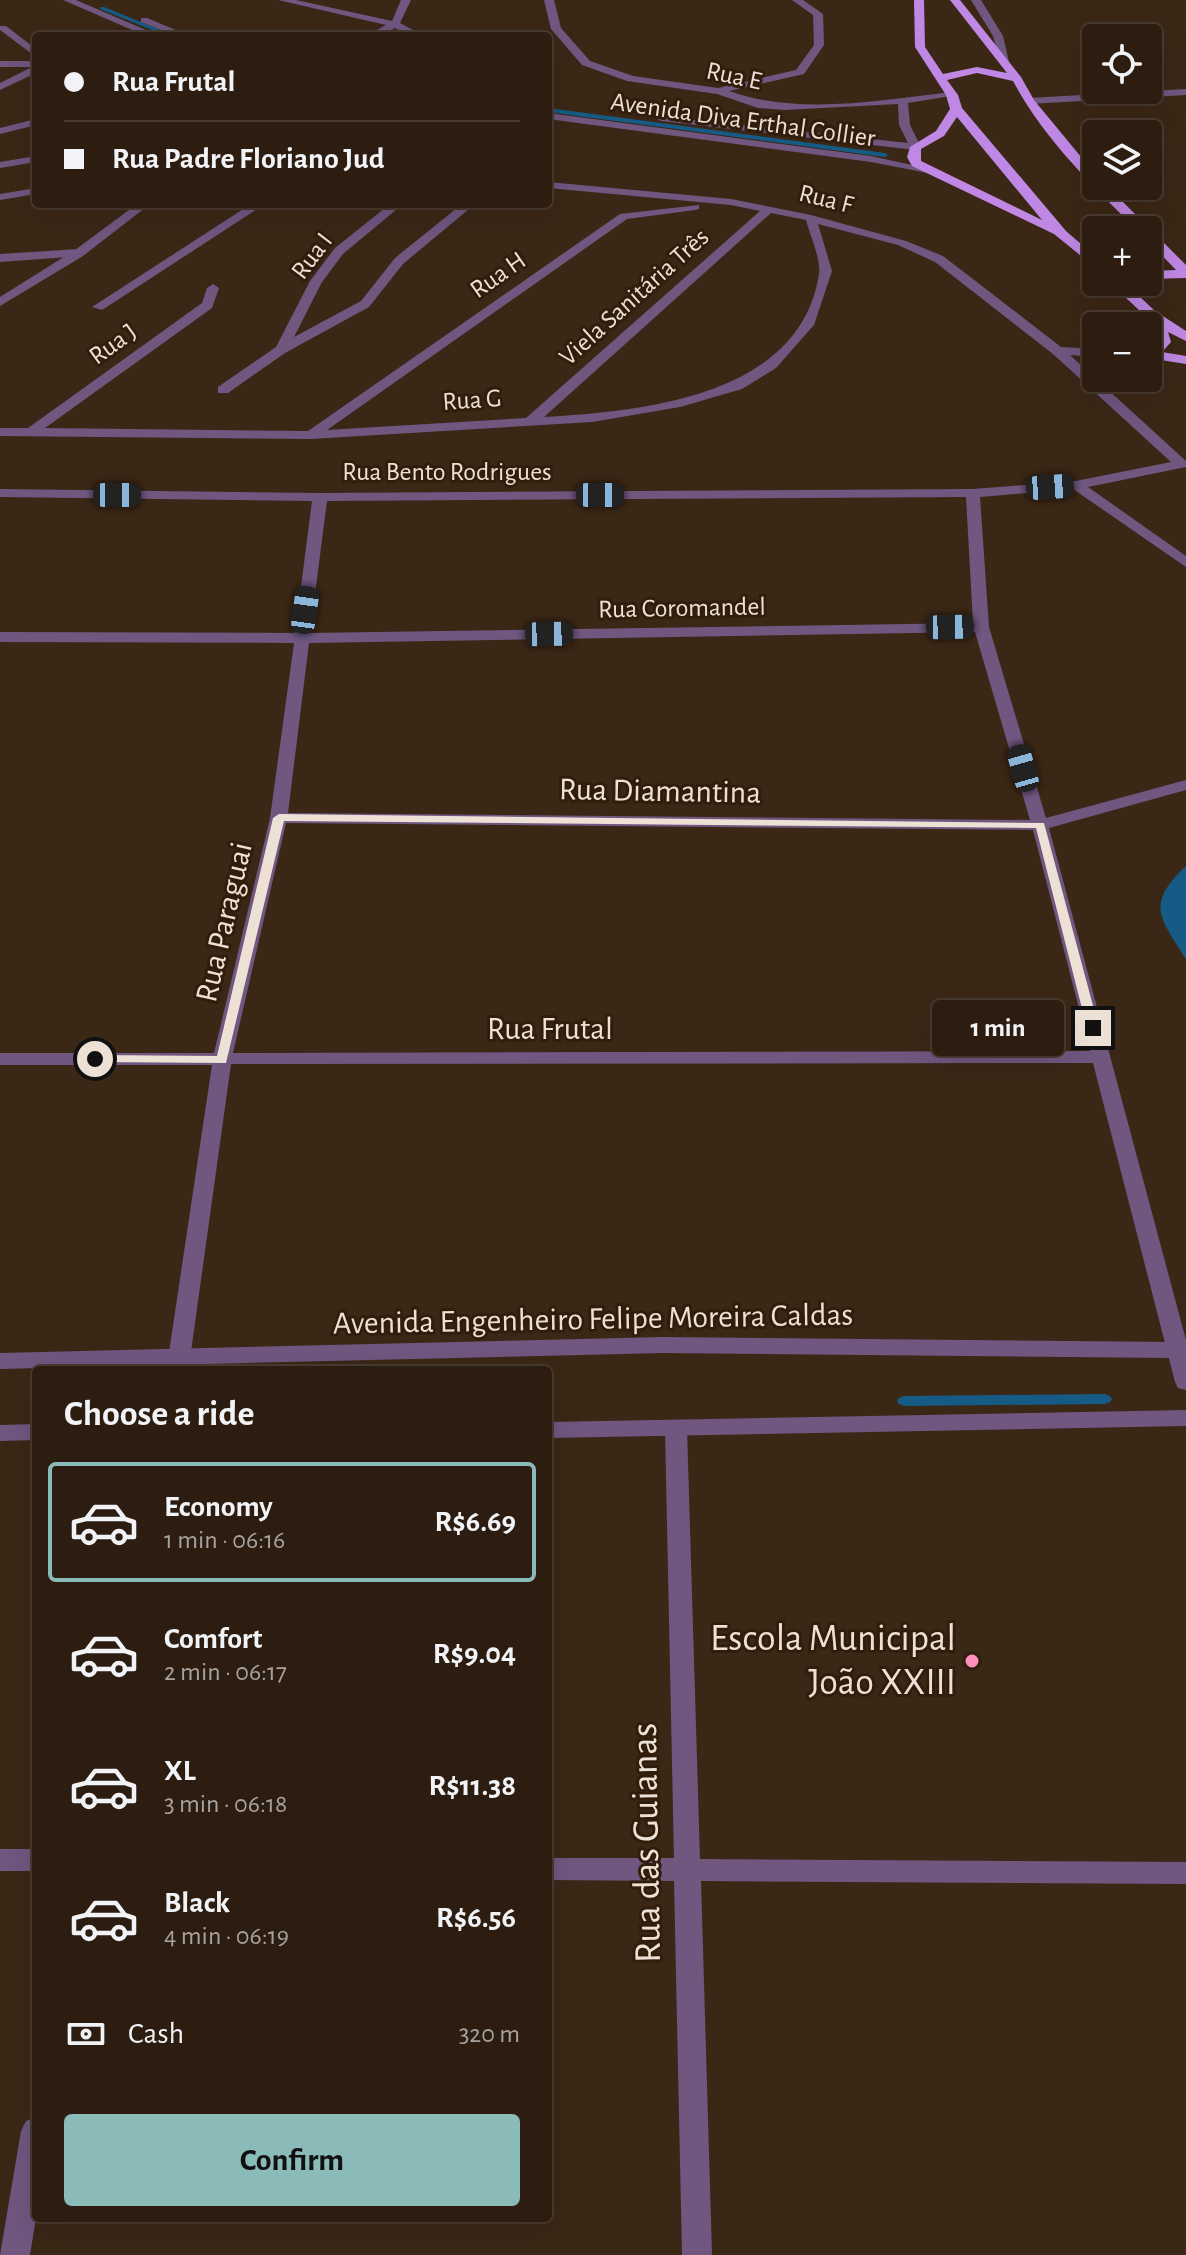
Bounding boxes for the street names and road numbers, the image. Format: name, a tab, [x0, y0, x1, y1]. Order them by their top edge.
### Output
street label: Rua E	[704, 57, 764, 95]
street label: Avenida Diva Erthal Collier	[609, 89, 878, 152]
street label: Rua F	[796, 180, 856, 218]
street label: Viela Sanitária Três	[554, 223, 714, 371]
street label: Rua I	[286, 228, 338, 284]
street label: Rua H	[465, 247, 531, 303]
street label: Rua J	[85, 318, 141, 370]
street label: Rua G	[442, 385, 502, 415]
street label: Rua Bento Rodrigues	[342, 459, 552, 485]
street label: Rua Coromandel	[598, 594, 766, 622]
street label: Rua Diamantina	[559, 773, 761, 809]
street label: Rua Paraguai	[190, 839, 258, 1005]
street label: Rua Frutal	[487, 1013, 613, 1045]
street label: Avenida Engenheiro Felipe Moreira Caldas	[333, 1298, 853, 1340]
street label: Rua das Guianas	[626, 1723, 668, 1963]

